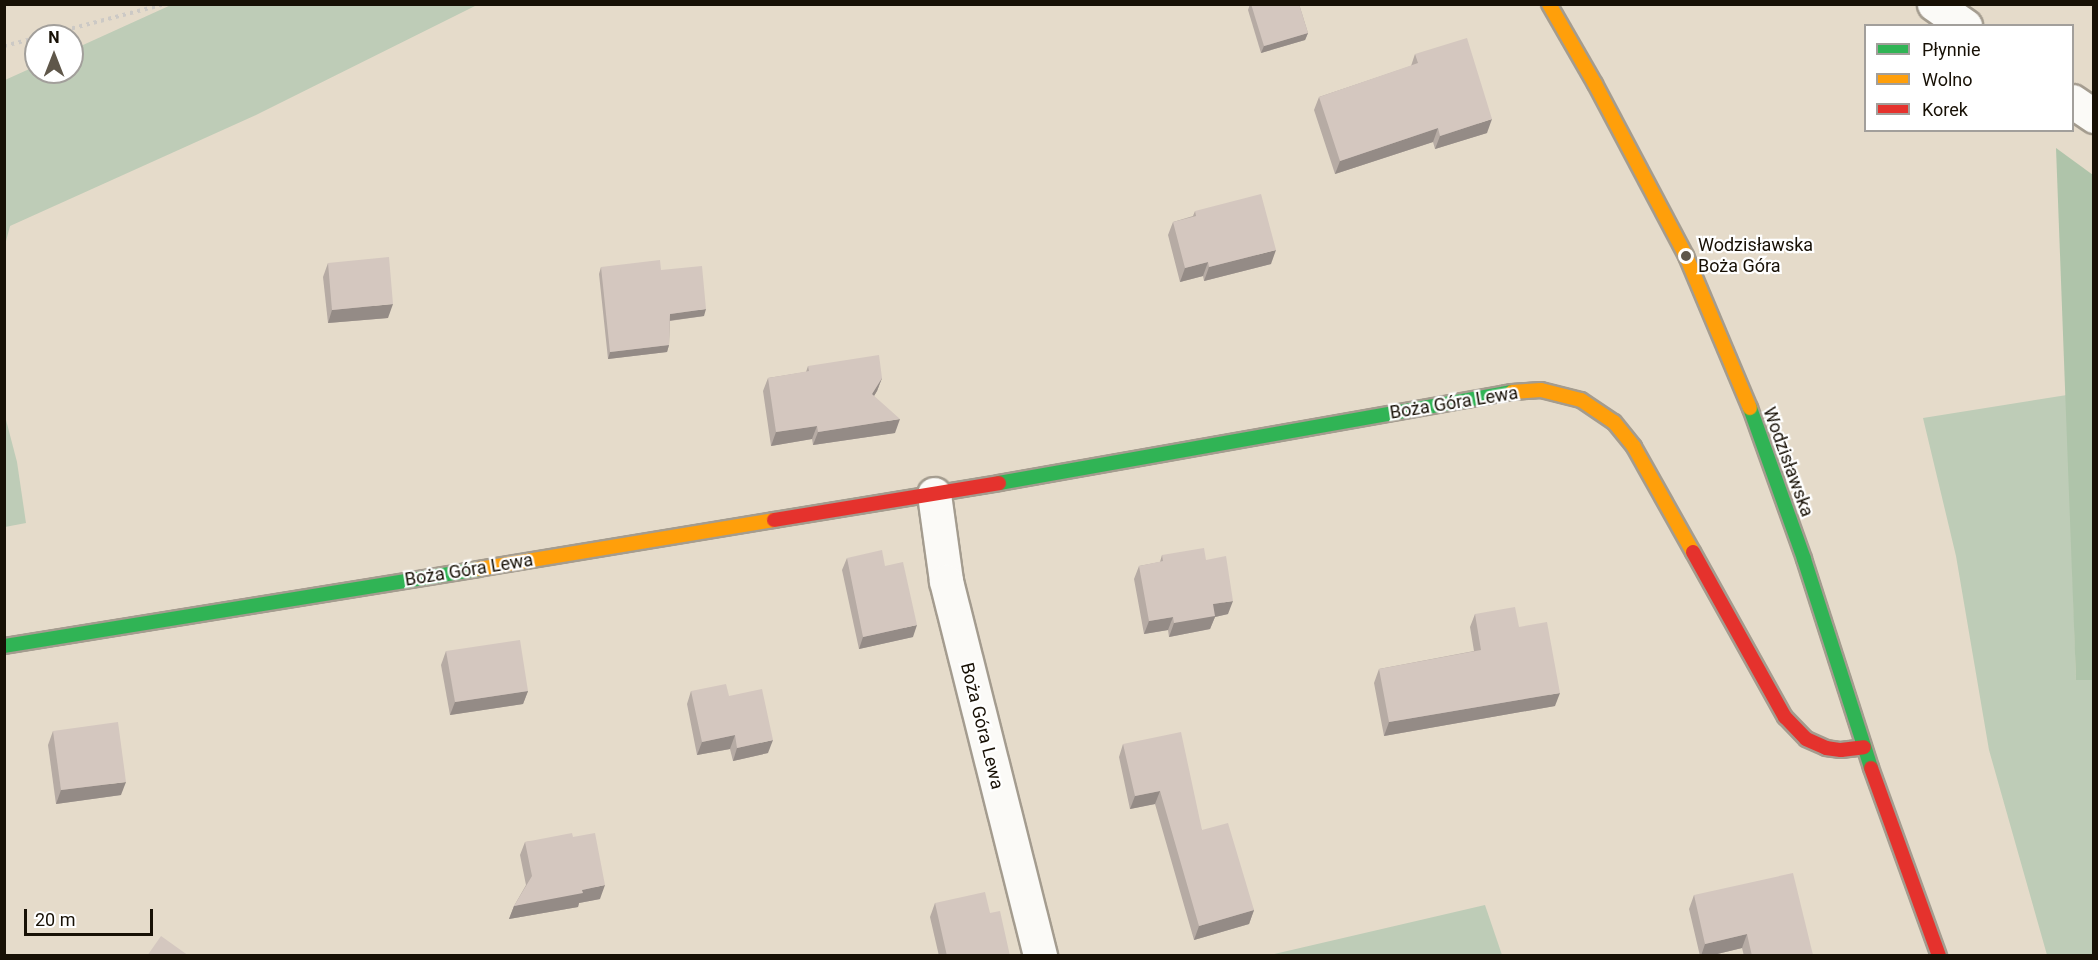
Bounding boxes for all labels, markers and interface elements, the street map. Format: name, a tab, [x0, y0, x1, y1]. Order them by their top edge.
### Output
north arrow	[24, 24, 84, 84]
legend	[1864, 24, 2074, 132]
text: N	[48, 28, 60, 47]
text: Płynnie	[1922, 39, 1981, 60]
text: Wolno	[1922, 69, 1973, 90]
text: Korek	[1922, 99, 1968, 120]
place label: Wodzisławska Boża Góra	[1698, 235, 1813, 278]
marker: Wodzisławska Boża Góra	[1679, 249, 1693, 263]
street label: Boża Góra Lewa	[1388, 382, 1520, 424]
street label: Wodzisławska	[1758, 404, 1818, 520]
street label: Boża Góra Lewa	[403, 549, 535, 591]
street label: Boża Góra Lewa	[956, 661, 1008, 791]
scale bar	[27, 897, 156, 935]
text: 20 m	[35, 909, 75, 930]

